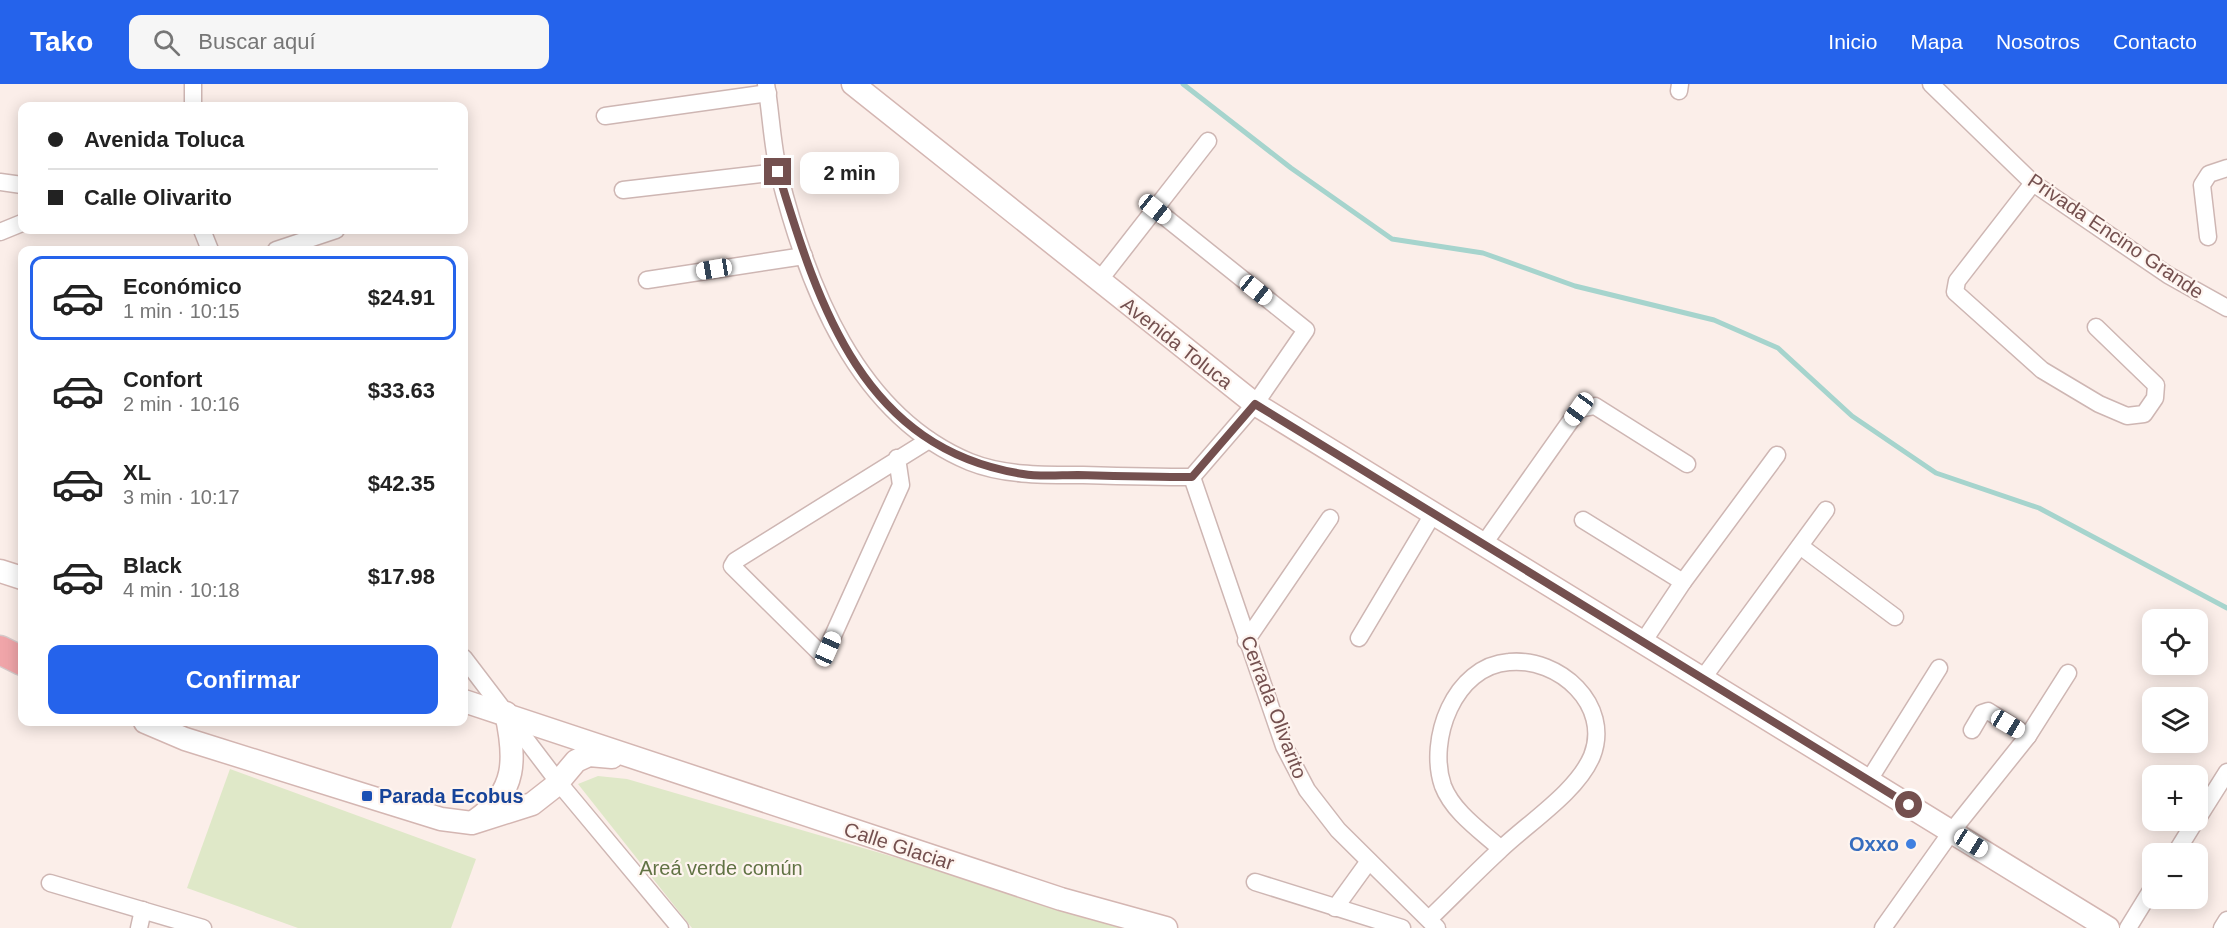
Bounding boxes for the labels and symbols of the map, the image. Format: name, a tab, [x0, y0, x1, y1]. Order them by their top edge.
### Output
callout: 2 min	[799, 151, 898, 193]
route end	[764, 158, 791, 185]
street label: Privada Encino Grande	[2024, 169, 2208, 303]
car	[1135, 191, 1175, 227]
car	[695, 257, 733, 281]
car	[1236, 272, 1276, 308]
street label: Avenida Toluca	[1117, 293, 1238, 394]
car	[1561, 389, 1597, 429]
car	[812, 629, 844, 669]
street label: Cerrada Olivarito	[1237, 632, 1311, 782]
car	[1988, 707, 2028, 741]
place label: Parada Ecobus	[379, 785, 524, 807]
marker: Parada Ecobus	[360, 789, 374, 803]
route start	[1895, 791, 1922, 818]
street label: Calle Glaciar	[841, 818, 957, 874]
car	[1951, 826, 1991, 860]
place label: Oxxo	[1849, 833, 1899, 855]
marker: Oxxo	[1904, 837, 1918, 851]
park label: Areá verde común	[639, 857, 803, 879]

